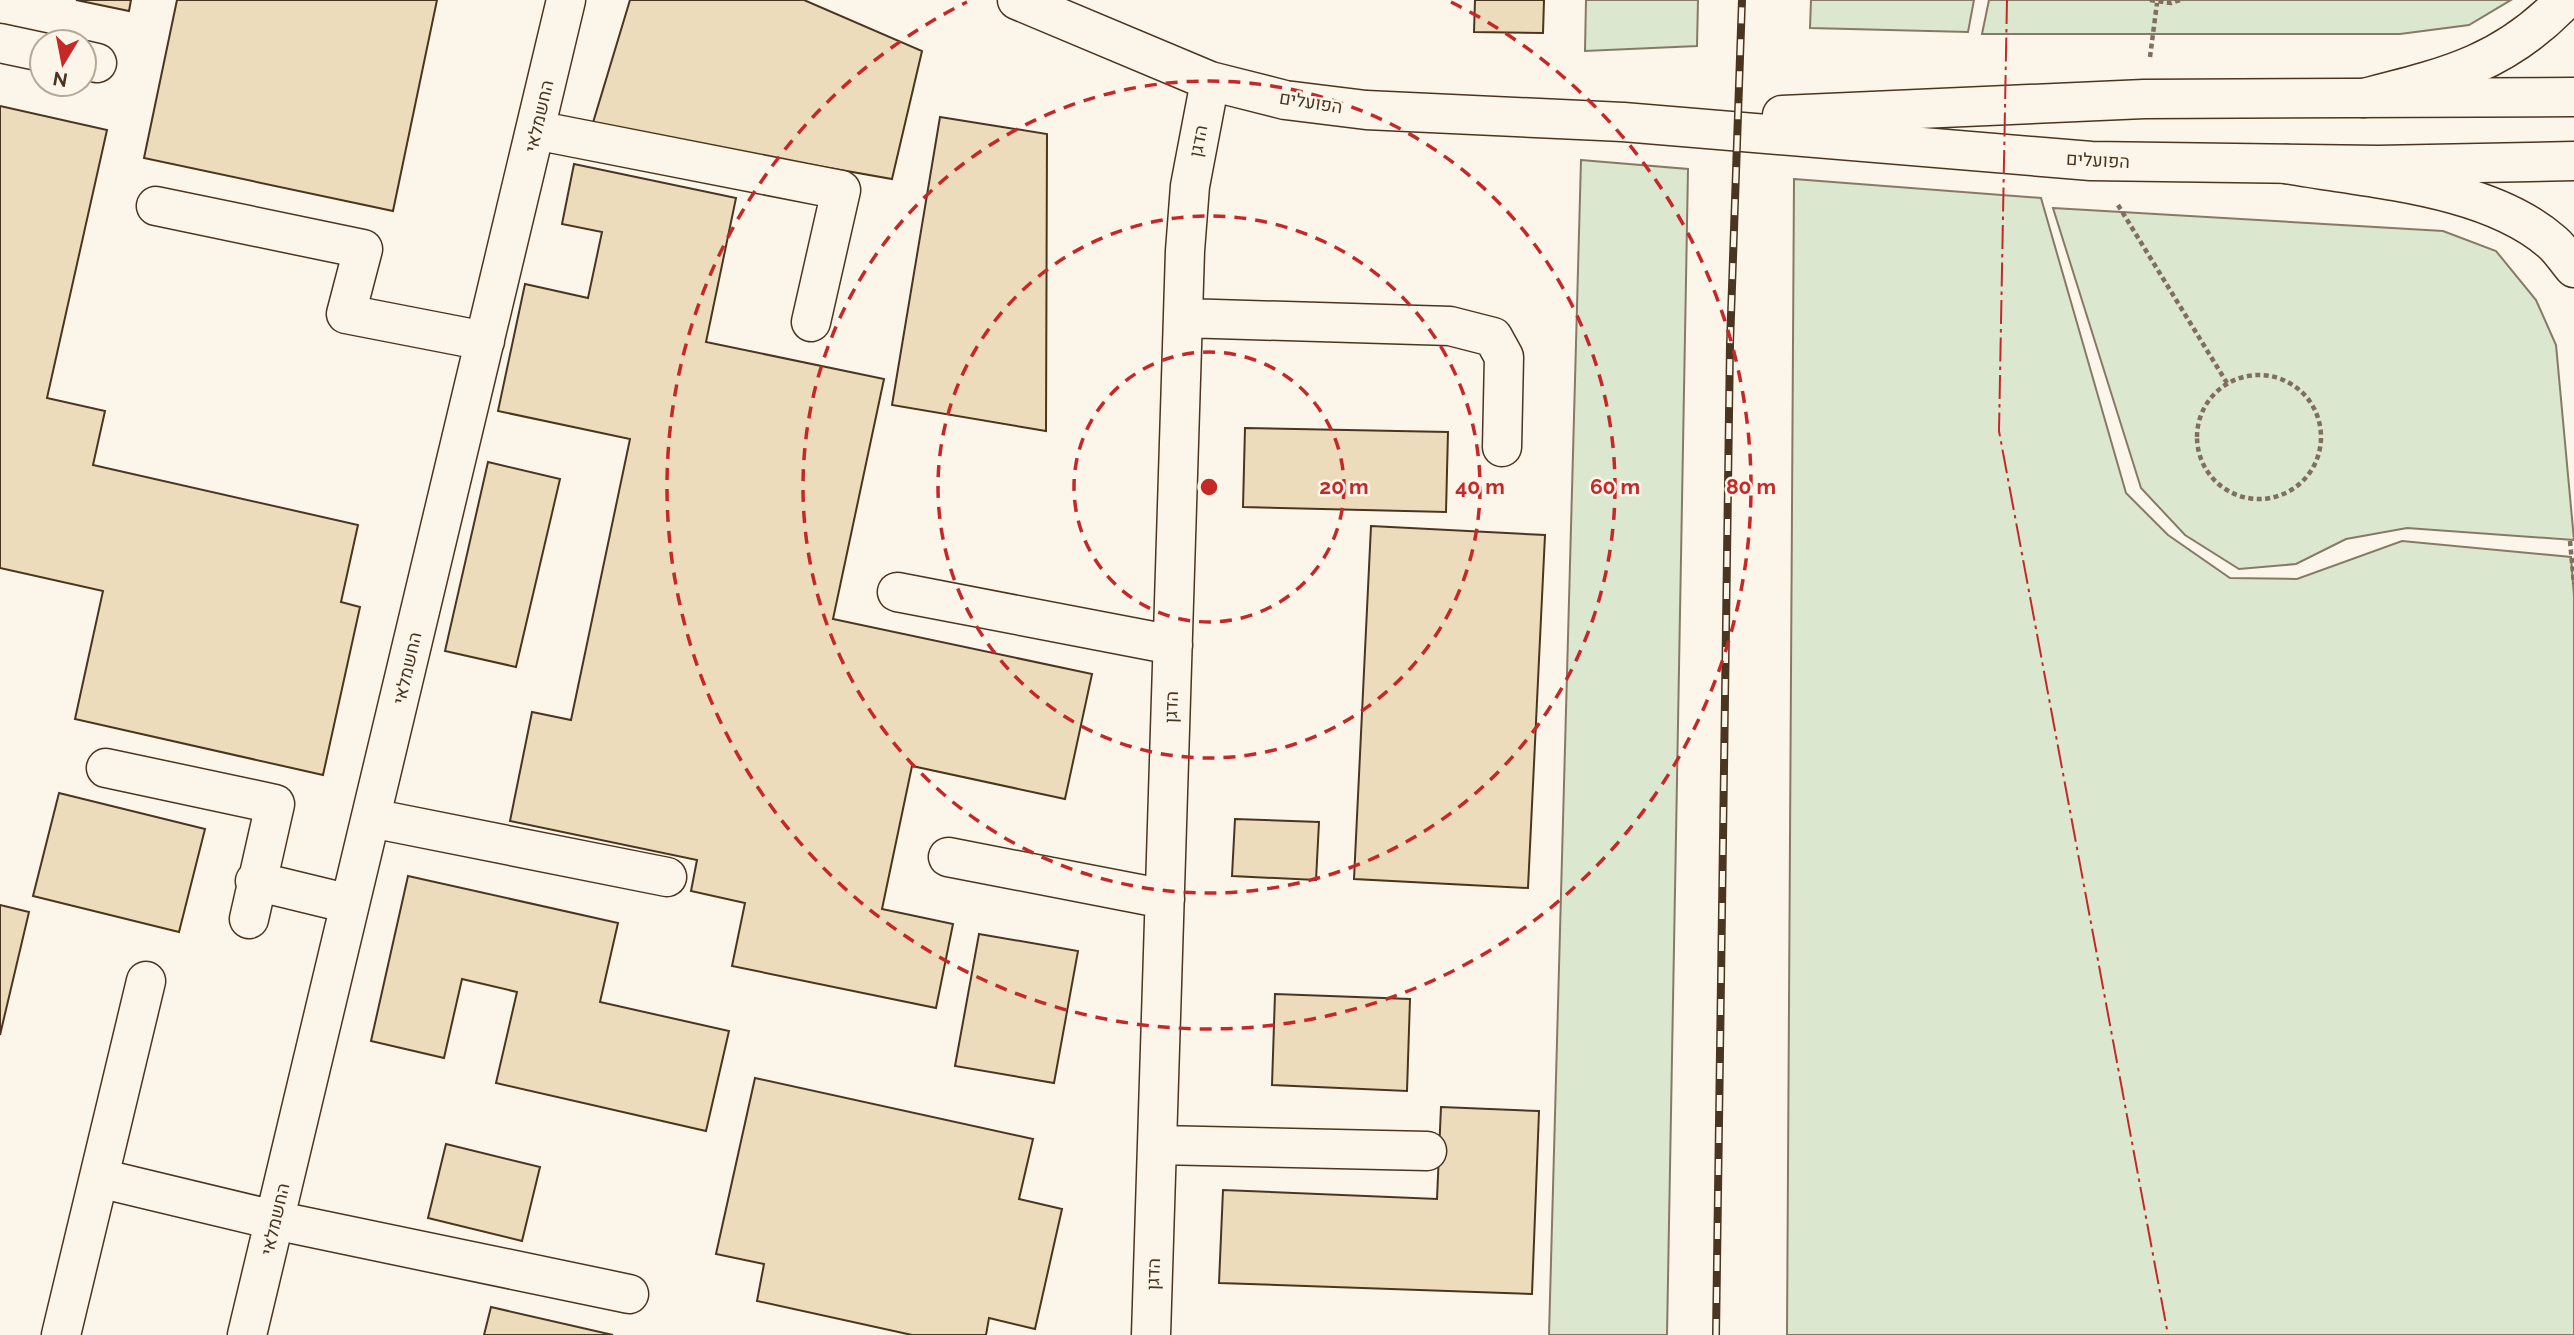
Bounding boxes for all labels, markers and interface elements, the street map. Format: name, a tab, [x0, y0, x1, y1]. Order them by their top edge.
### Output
north arrow	[28, 28, 98, 98]
text: N	[51, 68, 69, 92]
street label: החשמלאי	[521, 78, 557, 154]
street label: הפועלים	[1278, 87, 1344, 117]
street label: הדגן	[1185, 123, 1211, 159]
street label: הפועלים	[2066, 148, 2130, 172]
text: 20 m	[1319, 474, 1369, 499]
text: 40 m	[1455, 474, 1505, 499]
text: 60 m	[1590, 474, 1640, 499]
text: 80 m	[1726, 474, 1776, 499]
centre of rings	[1197, 475, 1221, 499]
street label: החשמלאי	[389, 630, 425, 706]
street label: הדגן	[1160, 691, 1182, 723]
street label: החשמלאי	[257, 1181, 293, 1257]
street label: הדגן	[1142, 1258, 1164, 1290]

